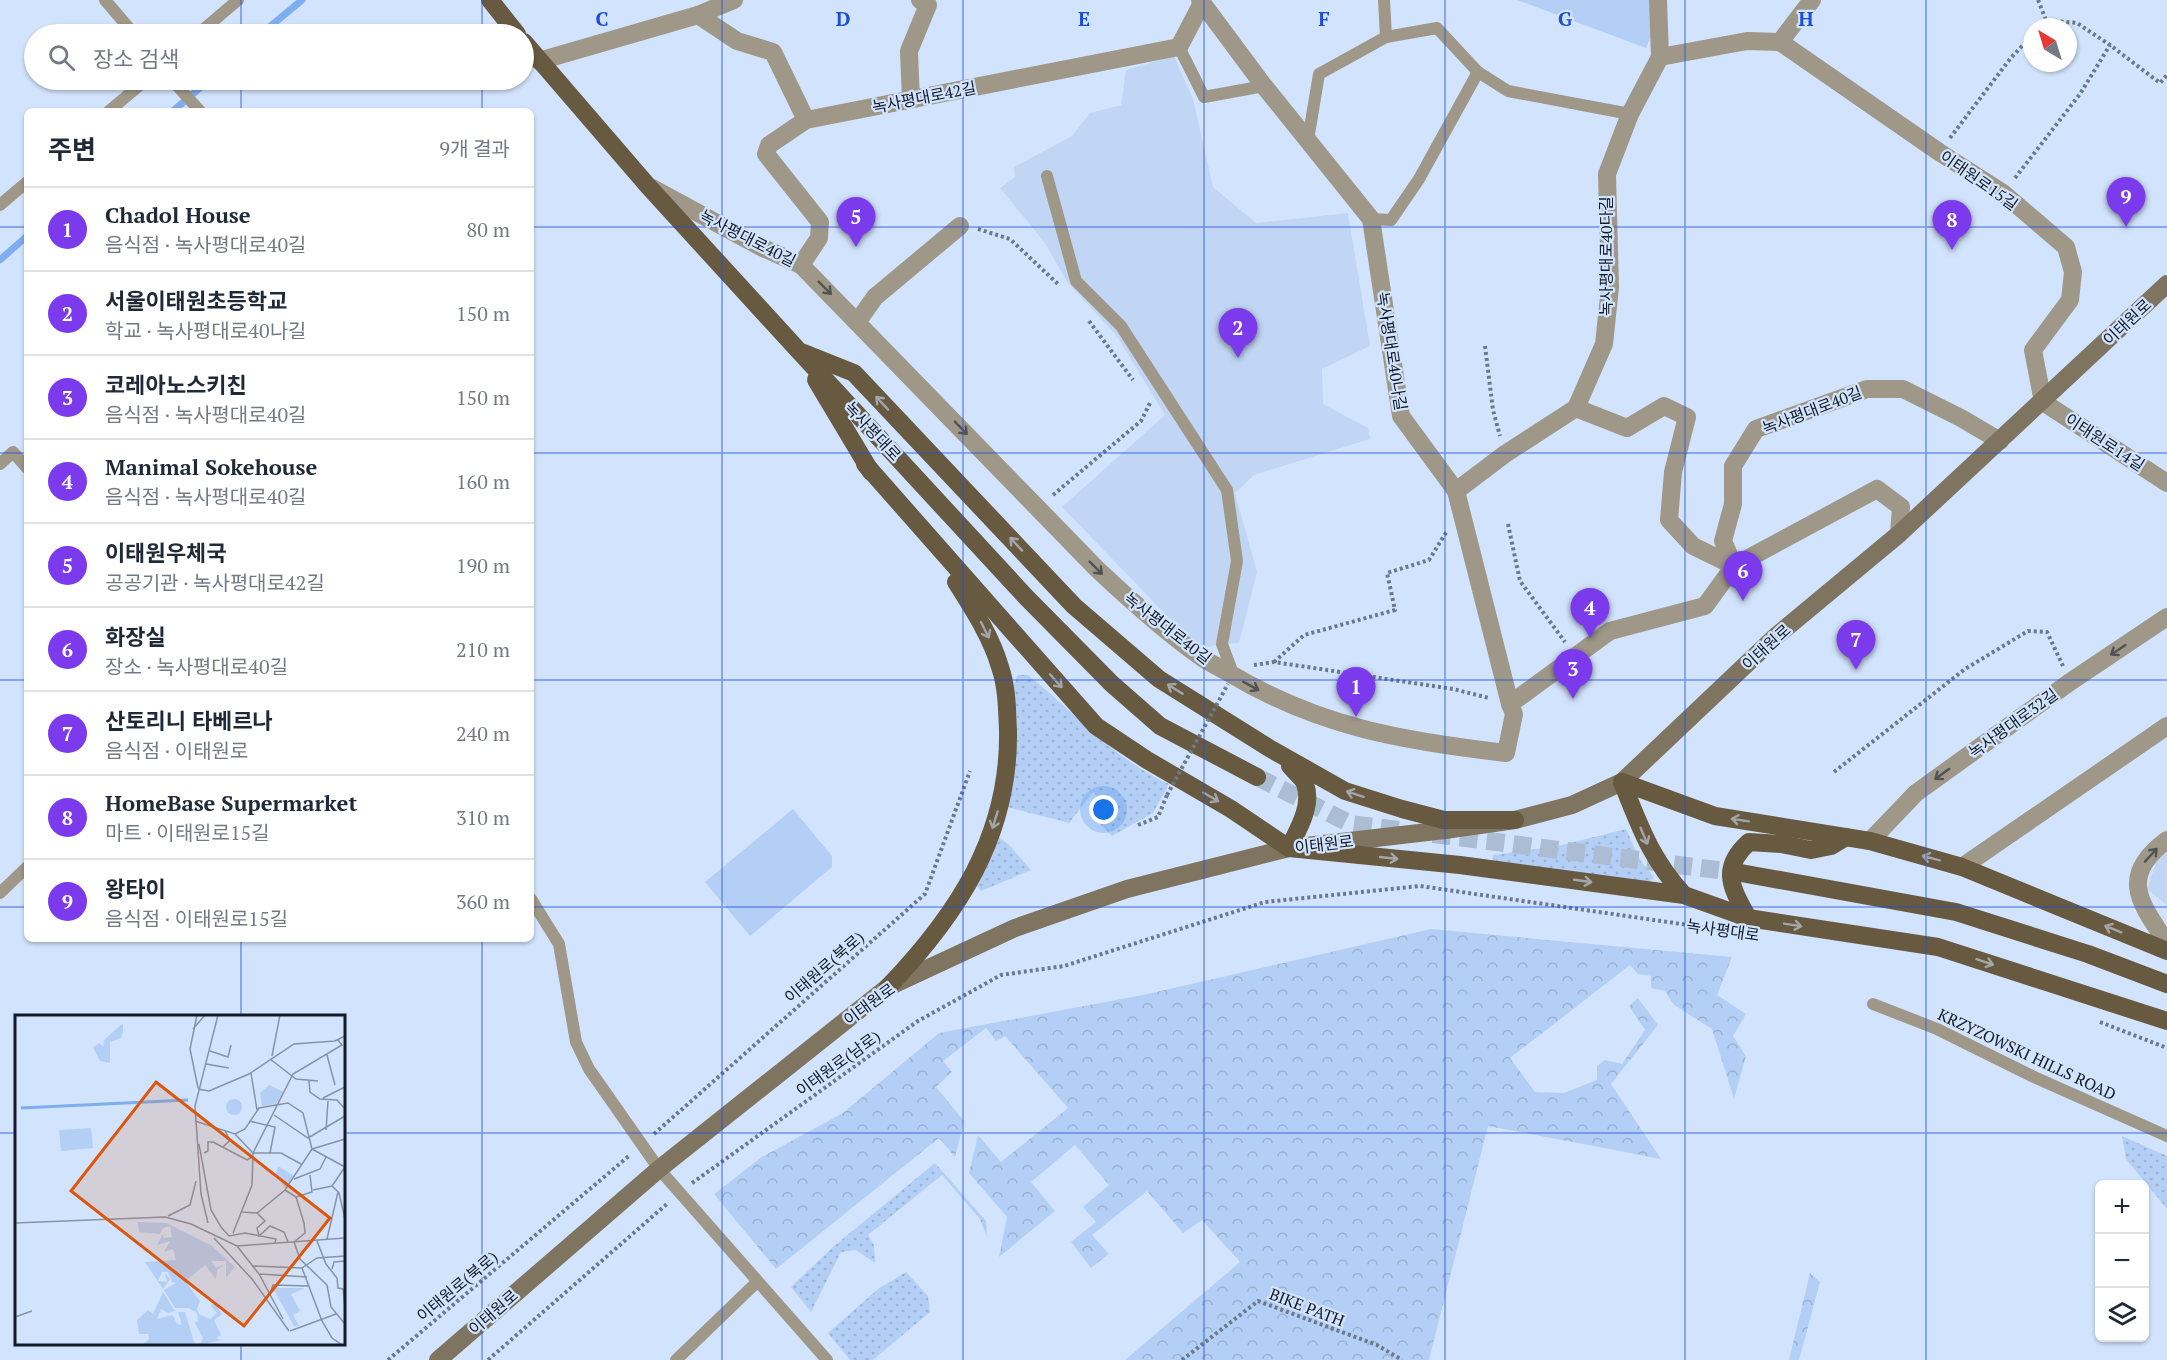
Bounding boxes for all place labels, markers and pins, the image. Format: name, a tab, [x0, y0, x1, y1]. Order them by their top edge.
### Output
pin: 9	[2106, 178, 2146, 227]
pin: 5	[836, 198, 876, 247]
pin: 8	[1932, 200, 1972, 250]
pin: 2	[1218, 308, 1258, 358]
pin: 6	[1724, 552, 1762, 601]
pin: 4	[1570, 588, 1610, 638]
pin: 7	[1836, 620, 1876, 670]
pin: 3	[1554, 650, 1592, 699]
pin: 1	[1336, 668, 1376, 717]

